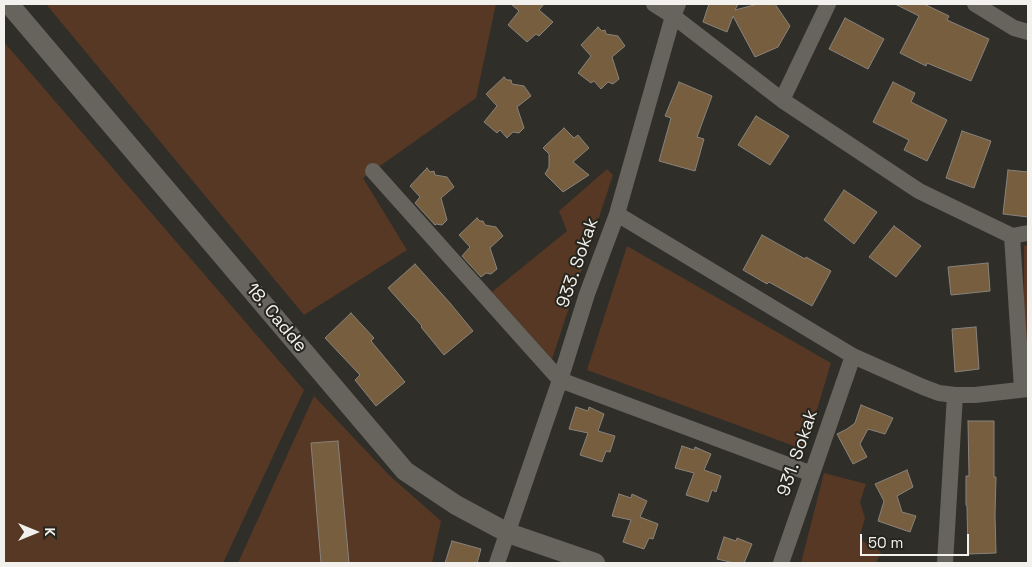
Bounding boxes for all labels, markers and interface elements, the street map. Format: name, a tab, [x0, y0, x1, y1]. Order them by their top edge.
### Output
street label: 933. Sokak	[553, 215, 603, 311]
street label: 18. Cadde	[241, 279, 311, 357]
street label: 931. Sokak	[773, 407, 823, 499]
north arrow	[10, 507, 60, 557]
scale bar	[862, 524, 971, 556]
text: K	[41, 528, 59, 536]
text: 50 m	[868, 533, 903, 552]

